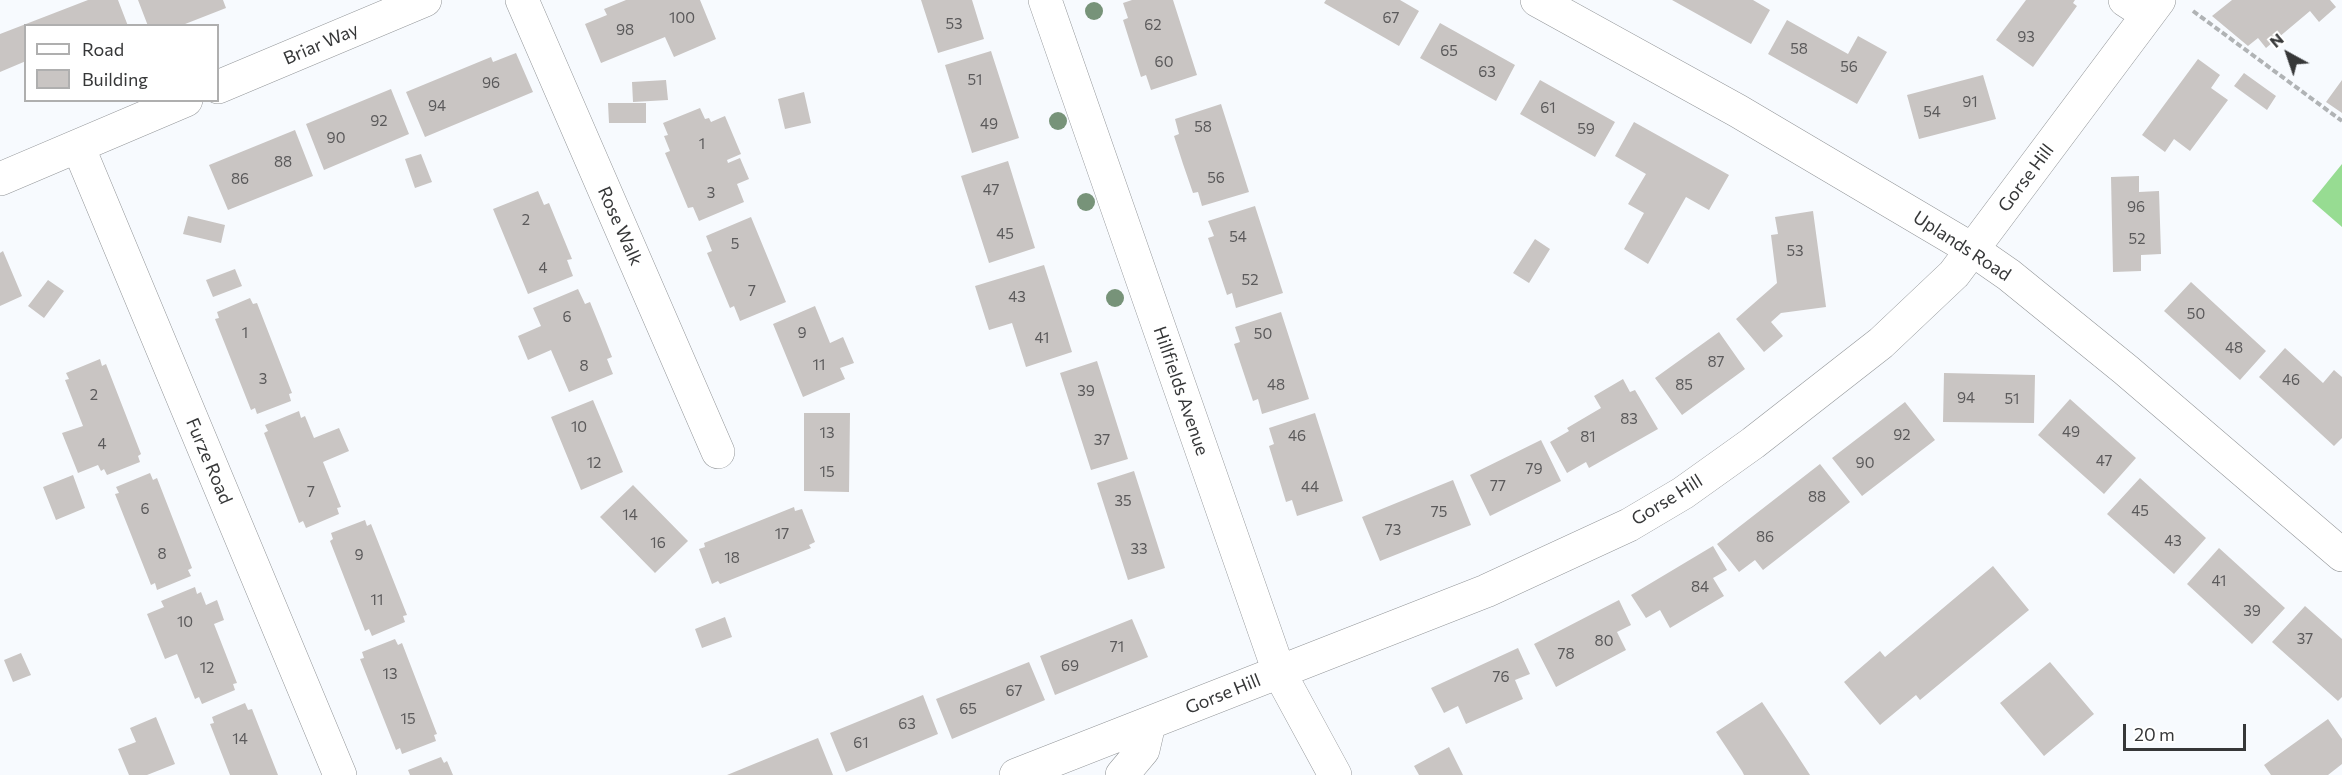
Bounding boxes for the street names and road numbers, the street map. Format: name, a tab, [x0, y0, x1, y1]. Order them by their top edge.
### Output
street label: Briar Way	[280, 19, 362, 69]
street label: Gorse Hill	[1994, 140, 2058, 216]
street label: Rose Walk	[593, 183, 647, 269]
street label: Uplands Road	[1909, 206, 2015, 286]
street label: Hillfields Avenue	[1149, 324, 1213, 458]
street label: Furze Road	[181, 415, 237, 507]
street label: Gorse Hill	[1628, 470, 1706, 530]
street label: Gorse Hill	[1182, 669, 1264, 719]

